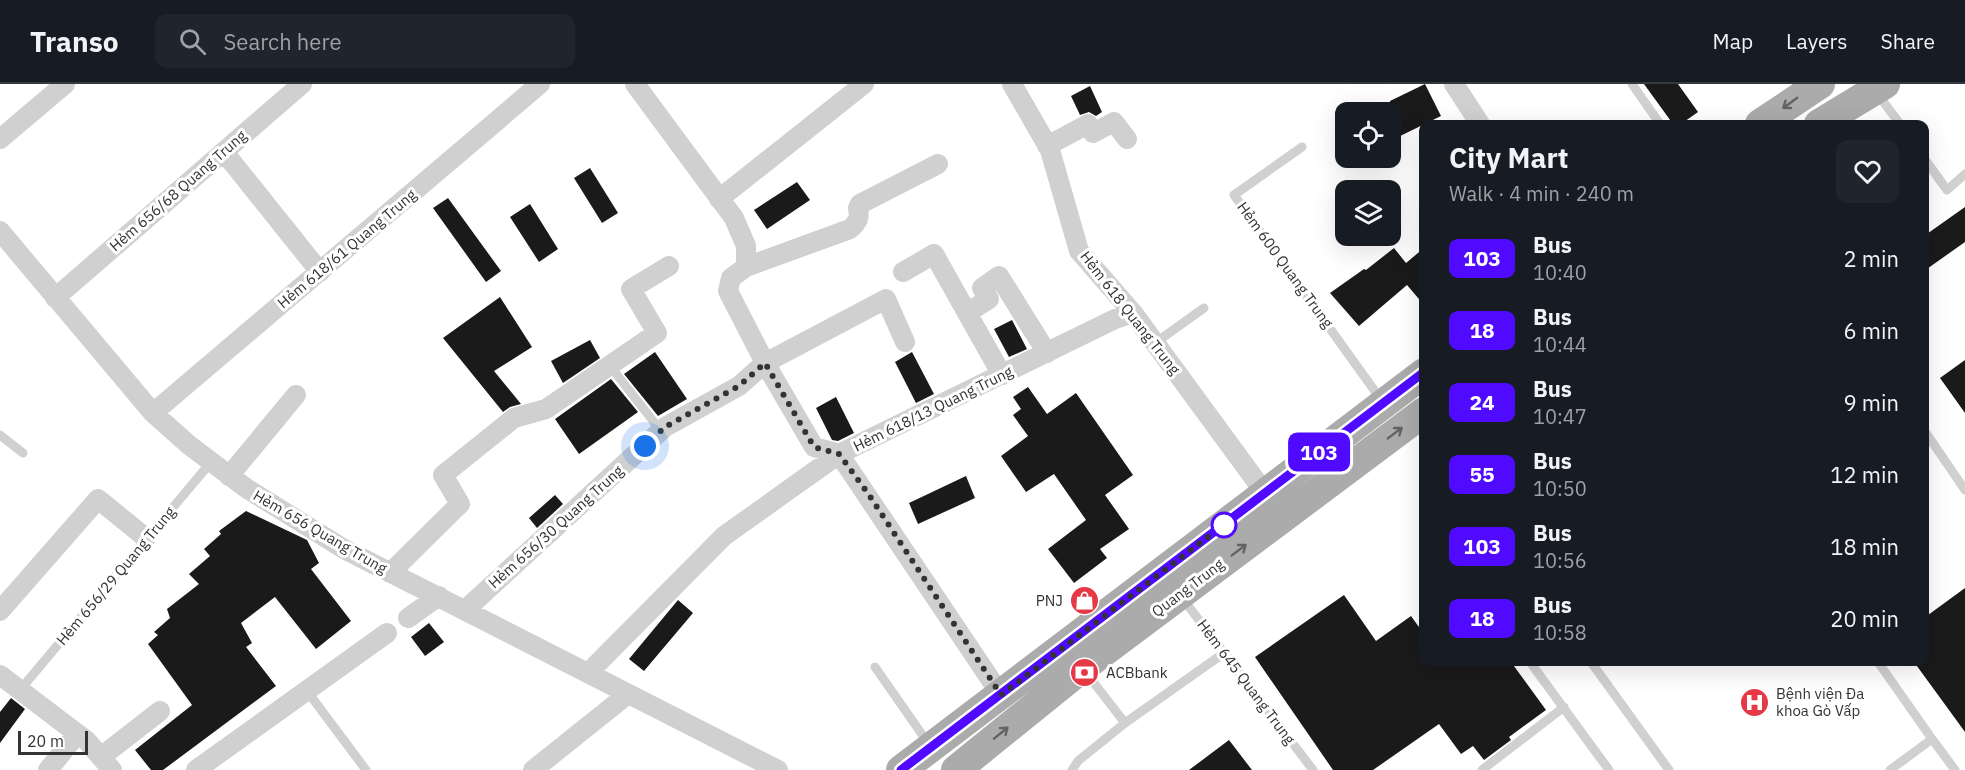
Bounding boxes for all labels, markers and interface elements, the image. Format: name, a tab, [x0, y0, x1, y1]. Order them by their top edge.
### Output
search box	[155, 14, 575, 68]
text: Transo	[30, 23, 119, 60]
icon: search	[176, 25, 209, 58]
text: Search here	[224, 27, 342, 56]
text: Map	[1713, 27, 1753, 55]
text: Layers	[1786, 27, 1848, 55]
text: Share	[1881, 27, 1935, 55]
one-way arrow	[1782, 97, 1798, 110]
map controls	[1335, 102, 1401, 246]
button: locate	[1335, 102, 1401, 168]
street label: Hẻm 656/68 Quang Trung	[105, 126, 250, 255]
text: City Mart	[1449, 139, 1569, 176]
button: heart	[1836, 140, 1899, 203]
button: layers	[1335, 180, 1401, 246]
text: Walk · 4 min · 240 m	[1449, 180, 1634, 207]
street label: Hẻm 618/61 Quang Trung	[273, 185, 420, 312]
street label: Hẻm 600 Quang Trung	[1233, 198, 1338, 332]
text: Bus	[1533, 230, 1572, 259]
text: 103	[1463, 244, 1501, 272]
text: 2 min	[1843, 244, 1899, 273]
street label: Hẻm 618 Quang Trung	[1076, 247, 1185, 378]
text: 10:40	[1533, 259, 1587, 286]
text: Bus	[1533, 302, 1572, 331]
text: 18	[1469, 316, 1495, 344]
text: 6 min	[1843, 316, 1899, 345]
text: 10:44	[1533, 331, 1587, 358]
street label: Hẻm 618/13 Quang Trung	[850, 362, 1016, 456]
text: Bus	[1533, 374, 1572, 403]
text: 24	[1469, 388, 1495, 416]
text: 9 min	[1843, 388, 1899, 417]
text: 10:47	[1533, 403, 1587, 430]
one-way arrow	[1386, 427, 1402, 439]
your location	[630, 431, 660, 461]
line badge: 103	[1284, 432, 1354, 472]
text: 103	[1300, 438, 1338, 466]
text: Bus	[1533, 446, 1572, 475]
text: 55	[1469, 460, 1495, 488]
text: 12 min	[1830, 460, 1899, 489]
street label: Hẻm 656/30 Quang Trung	[484, 461, 627, 592]
text: 10:50	[1533, 475, 1587, 502]
street label: Hẻm 656 Quang Trung	[250, 485, 391, 578]
street label: Hẻm 656/29 Quang Trung	[52, 502, 179, 649]
unlabelled marker	[1211, 512, 1237, 538]
text: Bus	[1533, 518, 1572, 547]
text: 103	[1463, 532, 1501, 560]
text: 18 min	[1830, 532, 1899, 561]
one-way arrow	[1230, 544, 1246, 556]
text: 10:56	[1533, 547, 1587, 574]
street label: Quang Trung	[1148, 554, 1228, 621]
shop icon: PNJ	[1068, 585, 1100, 617]
text: Bus	[1533, 590, 1572, 619]
place label: PNJ	[1036, 591, 1063, 610]
text: 18	[1469, 604, 1495, 632]
text: 20 min	[1830, 604, 1899, 633]
street label: Hẻm 645 Quang Trung	[1193, 615, 1300, 748]
text: 10:58	[1533, 619, 1587, 646]
bank icon: ACBbank	[1069, 657, 1101, 689]
place label: ACBbank	[1106, 663, 1168, 682]
place label: Bệnh viện Đa khoa Gò Vấp	[1776, 684, 1864, 720]
hospital icon: Bệnh viện Đa khoa Gò Vấp	[1739, 687, 1771, 719]
one-way arrow	[993, 727, 1009, 740]
scale bar	[18, 728, 88, 756]
text: 20 m	[27, 731, 64, 751]

